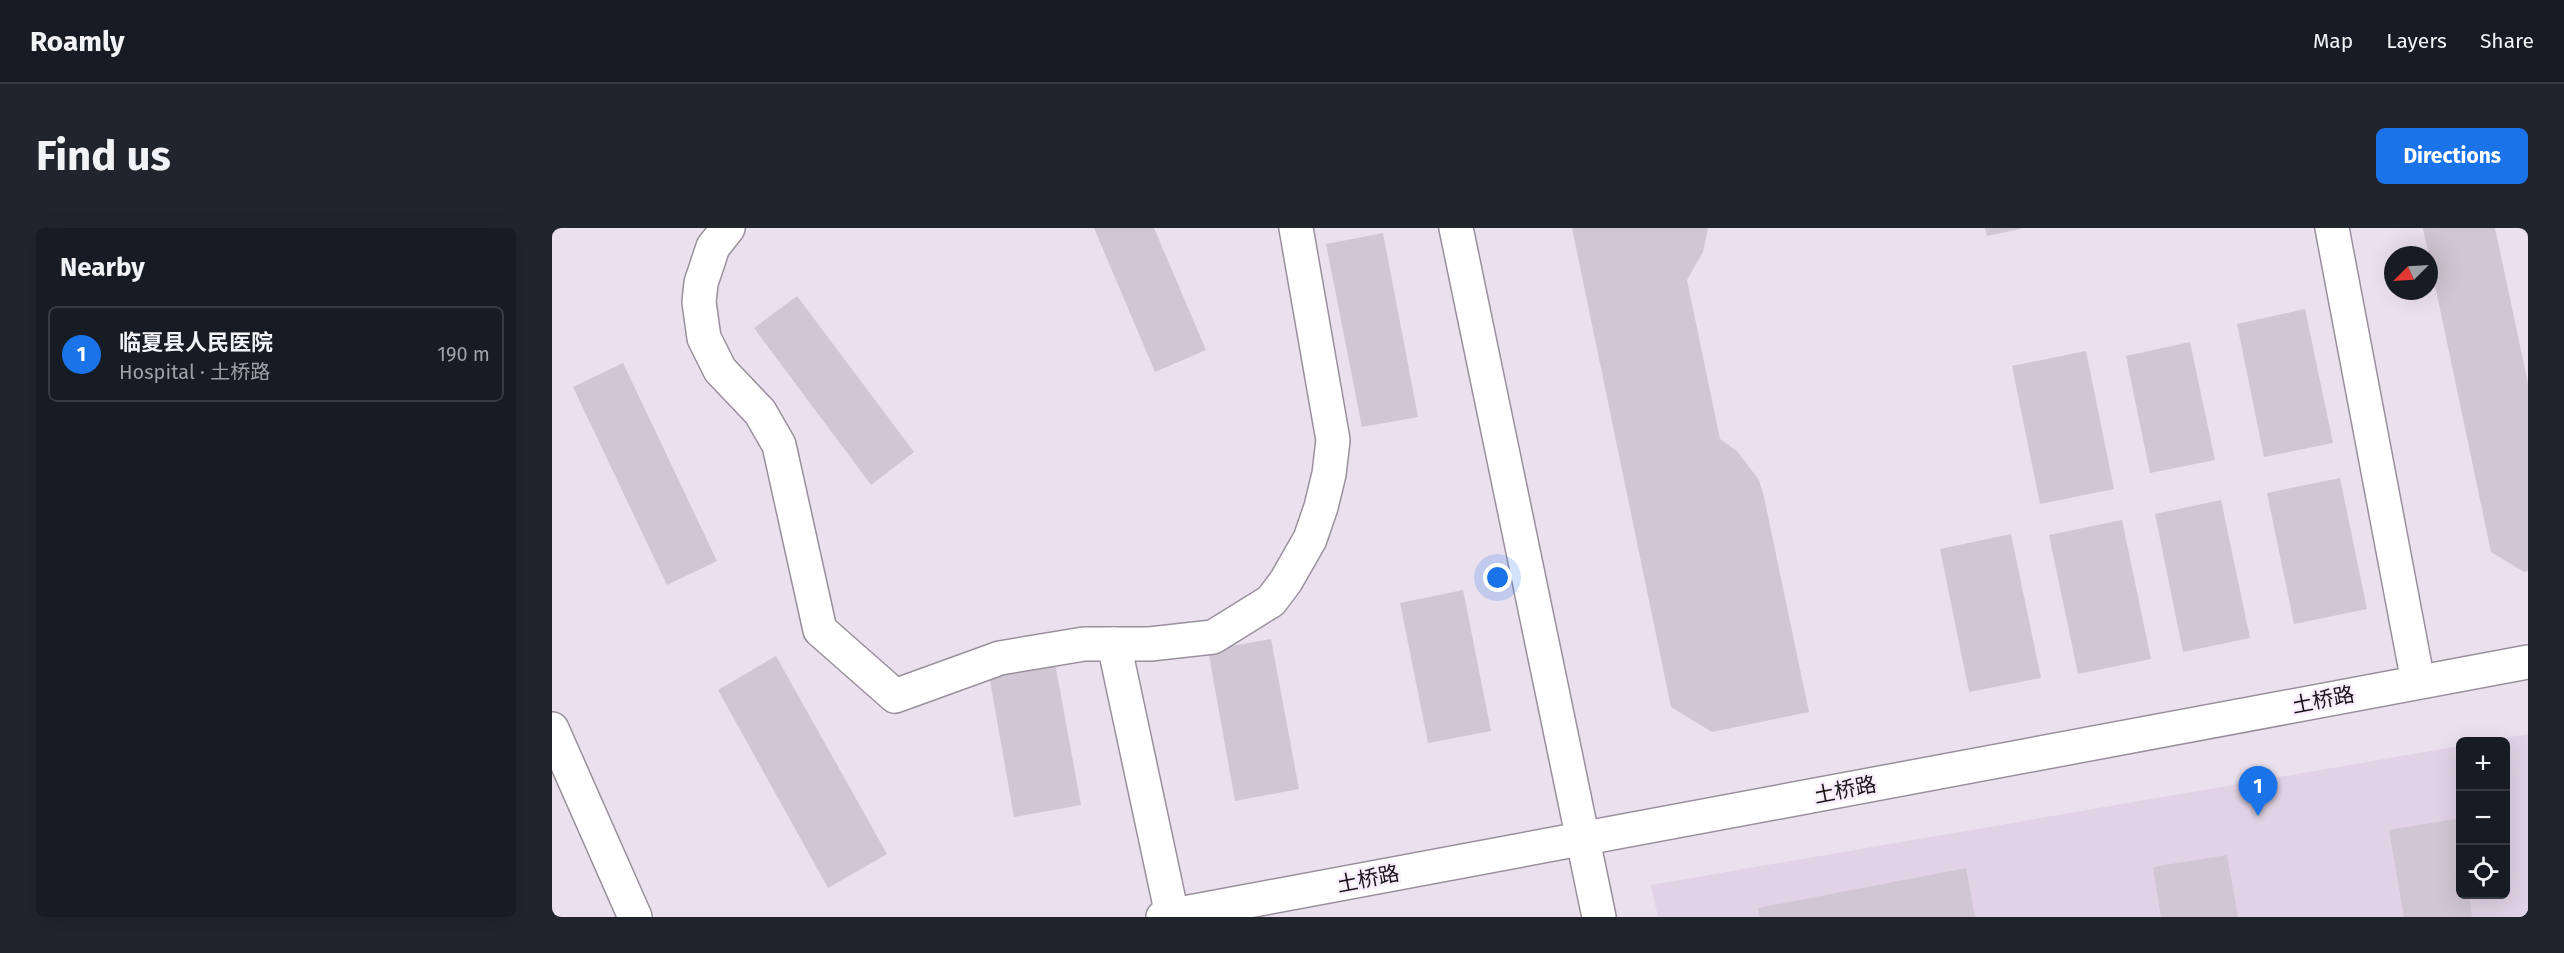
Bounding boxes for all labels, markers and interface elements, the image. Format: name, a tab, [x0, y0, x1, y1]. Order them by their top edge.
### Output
text: Roamly	[30, 25, 124, 58]
text: Map	[2313, 28, 2353, 54]
text: Layers	[2386, 28, 2447, 54]
text: Share	[2480, 28, 2534, 54]
button: Directions	[2376, 128, 2528, 184]
text: Find us	[36, 131, 171, 181]
north arrow	[2384, 246, 2438, 300]
text: Nearby	[60, 252, 145, 283]
text: 临夏县人民医院	[119, 329, 273, 356]
text: 1	[77, 342, 86, 366]
text: 190 m	[437, 342, 490, 366]
text: Hospital · 土桥路	[119, 360, 270, 384]
your location	[1483, 563, 1512, 592]
street label: 土桥路	[2290, 681, 2356, 719]
map controls	[2456, 737, 2510, 899]
button: +	[2456, 737, 2510, 791]
pin: 1	[2238, 766, 2278, 816]
street label: 土桥路	[1812, 771, 1878, 809]
button: −	[2456, 791, 2510, 845]
button: locate	[2456, 845, 2510, 899]
street label: 土桥路	[1335, 860, 1401, 898]

